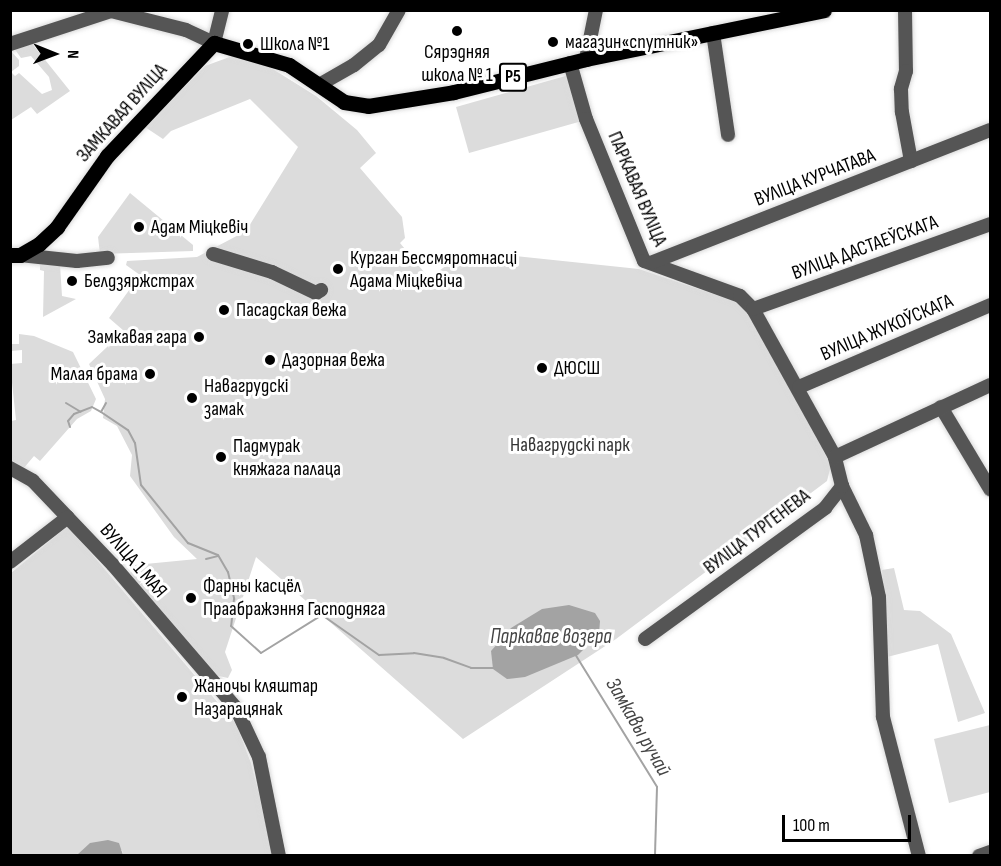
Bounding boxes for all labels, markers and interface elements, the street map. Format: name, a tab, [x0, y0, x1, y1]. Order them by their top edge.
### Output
north arrow	[24, 24, 84, 84]
marker: Сярэдняя школа № 1	[450, 24, 464, 38]
place label: магазин«спутник»	[565, 30, 698, 54]
place label: Школа №1	[260, 32, 330, 56]
marker: магазин«спутник»	[546, 35, 560, 49]
marker: Школа №1	[241, 37, 255, 51]
place label: Сярэдняя школа № 1	[421, 41, 493, 88]
text: N	[63, 50, 82, 59]
street label: ЗАМКАВАЯ ВУЛІЦА	[71, 59, 173, 167]
road number: Р5	[498, 62, 528, 92]
street label: ПАРКАВАЯ ВУЛІЦА	[602, 128, 672, 250]
street label: ВУЛІЦА КУРЧАТАВА	[751, 144, 879, 212]
street label: ВУЛІЦА ДАСТАЕЎСКАГА	[789, 210, 941, 286]
place label: Адам Міцкевіч	[151, 215, 248, 239]
marker: Адам Міцкевіч	[132, 220, 146, 234]
place label: Курган Бессмяротнасці Адама Міцкевіча	[350, 246, 517, 293]
marker: Курган Бессмяротнасці Адама Міцкевіча	[331, 262, 345, 276]
place label: Белдзяржстрах	[84, 269, 194, 293]
marker: Белдзяржстрах	[65, 274, 79, 288]
street label: ВУЛІЦА ЖУКОЎСКАГА	[817, 289, 957, 367]
place label: Пасадская вежа	[236, 298, 347, 322]
marker: Пасадская вежа	[217, 303, 231, 317]
place label: Замкавая гара	[88, 325, 187, 349]
marker: Замкавая гара	[192, 330, 206, 344]
place label: Дазорная вежа	[282, 348, 385, 372]
marker: Дазорная вежа	[263, 353, 277, 367]
place label: ДЮСШ	[554, 356, 600, 380]
marker: ДЮСШ	[535, 361, 549, 375]
place label: Малая брама	[51, 362, 138, 386]
marker: Малая брама	[143, 367, 157, 381]
place label: Навагрудскі замак	[204, 374, 288, 421]
marker: Навагрудскі замак	[185, 391, 199, 405]
park label: Навагрудскі парк	[510, 433, 630, 457]
place label: Падмурак княжага палаца	[233, 434, 341, 481]
marker: Падмурак княжага палаца	[214, 450, 228, 464]
street label: ВУЛІЦА ТУРГЕНЕВА	[699, 484, 815, 580]
street label: ВУЛІЦА 1 МАЯ	[94, 519, 172, 603]
place label: Фарны касцёл Праабражэння Гасподняга	[203, 574, 385, 621]
marker: Фарны касцёл Праабражэння Гасподняга	[184, 591, 198, 605]
water label: Паркавае возера	[490, 624, 612, 650]
water label: Замкавы ручай	[600, 673, 676, 781]
place label: Жаночы кляштар Назарацянак	[194, 674, 318, 721]
marker: Жаночы кляштар Назарацянак	[175, 690, 189, 704]
scale bar	[785, 803, 914, 841]
text: 100 m	[793, 815, 830, 836]

